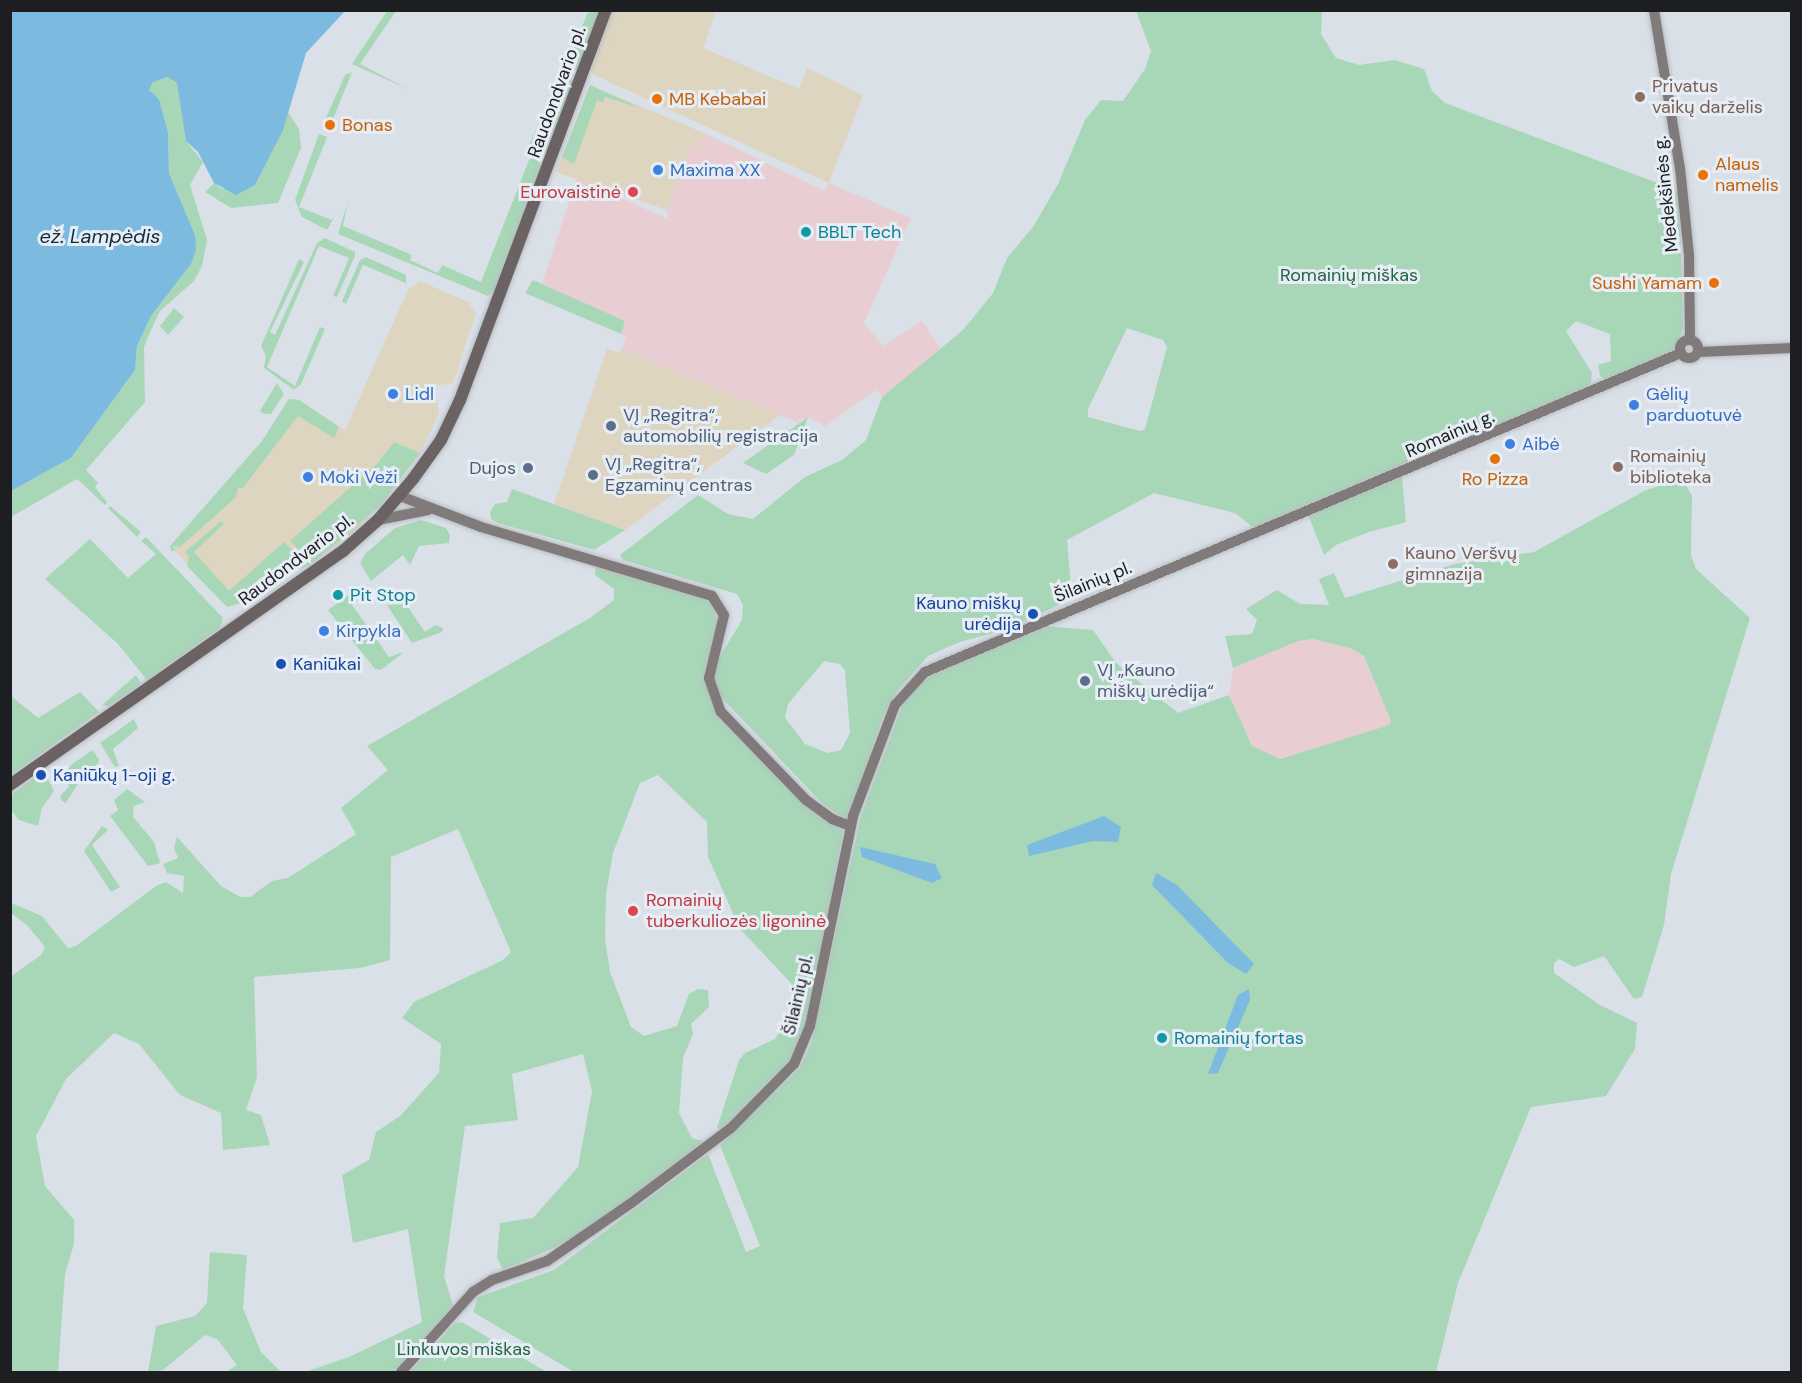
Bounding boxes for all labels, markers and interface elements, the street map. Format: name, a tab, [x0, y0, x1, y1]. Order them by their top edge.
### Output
street label: Raudondvario pl.	[523, 23, 591, 161]
place label: Privatus vaikų darželis	[1652, 76, 1763, 118]
place label: MB Kebabai	[669, 88, 766, 110]
marker: Privatus vaikų darželis	[1633, 90, 1647, 104]
marker: MB Kebabai	[650, 92, 664, 106]
place label: Bonas	[342, 114, 393, 136]
marker: Bonas	[323, 118, 337, 132]
street label: Medekšinės g.	[1649, 135, 1683, 253]
place label: Alaus namelis	[1715, 154, 1779, 196]
place label: Maxima XX	[670, 159, 761, 181]
marker: Maxima XX	[651, 163, 665, 177]
marker: Alaus namelis	[1696, 168, 1710, 182]
place label: Eurovaistinė	[520, 181, 621, 203]
marker: Eurovaistinė	[626, 185, 640, 199]
place label: BBLT Tech	[818, 221, 901, 243]
water label: ež. Lampėdis	[40, 224, 160, 248]
marker: BBLT Tech	[799, 225, 813, 239]
park label: Romainių miškas	[1280, 264, 1418, 286]
place label: Sushi Yamam	[1592, 272, 1702, 294]
marker: Sushi Yamam	[1707, 276, 1721, 290]
place label: Lidl	[405, 383, 434, 405]
place label: Gėlių parduotuvė	[1646, 384, 1742, 426]
marker: Lidl	[386, 387, 400, 401]
marker: Gėlių parduotuvė	[1627, 398, 1641, 412]
place label: VĮ „Regitra“, automobilių registracija	[623, 405, 818, 448]
street label: Romainių g.	[1402, 406, 1498, 462]
marker: VĮ „Regitra“, automobilių registracija	[604, 419, 618, 433]
place label: Aibė	[1522, 433, 1560, 455]
marker: Aibė	[1503, 437, 1517, 451]
place label: Romainių biblioteka	[1630, 446, 1711, 488]
marker: Ro Pizza	[1488, 452, 1502, 466]
place label: VĮ „Regitra“, Egzaminų centras	[605, 454, 752, 496]
place label: Dujos	[469, 457, 516, 479]
marker: Romainių biblioteka	[1611, 460, 1625, 474]
marker: Dujos	[521, 461, 535, 475]
place label: Moki Veži	[320, 466, 398, 488]
marker: VĮ „Regitra“, Egzaminų centras	[586, 468, 600, 482]
place label: Ro Pizza	[1462, 468, 1528, 490]
marker: Moki Veži	[301, 470, 315, 484]
street label: Raudondvario pl.	[234, 510, 358, 610]
place label: Kauno Veršvų gimnazija	[1405, 543, 1517, 586]
street label: Šilainių pl.	[1051, 557, 1135, 607]
marker: Kauno Veršvų gimnazija	[1386, 557, 1400, 571]
place label: Pit Stop	[350, 584, 416, 606]
marker: Pit Stop	[331, 588, 345, 602]
place label: Kauno miškų urėdija	[916, 593, 1021, 636]
marker: Kauno miškų urėdija	[1026, 607, 1040, 621]
place label: Kirpykla	[336, 620, 401, 642]
marker: Kirpykla	[317, 624, 331, 638]
place label: Kaniūkai	[293, 653, 361, 675]
marker: Kaniūkai	[274, 657, 288, 671]
place label: VĮ „Kauno miškų urėdija“	[1097, 660, 1214, 702]
marker: VĮ „Kauno miškų urėdija“	[1078, 674, 1092, 688]
place label: Kaniūkų 1-oji g.	[53, 764, 175, 786]
marker: Kaniūkų 1-oji g.	[34, 768, 48, 782]
place label: Romainių tuberkuliozės ligoninė	[646, 890, 826, 932]
marker: Romainių tuberkuliozės ligoninė	[624, 902, 642, 920]
street label: Šilainių pl.	[778, 953, 818, 1037]
place label: Romainių fortas	[1174, 1027, 1304, 1049]
marker: Romainių fortas	[1155, 1031, 1169, 1045]
park label: Linkuvos miškas	[397, 1338, 531, 1360]

